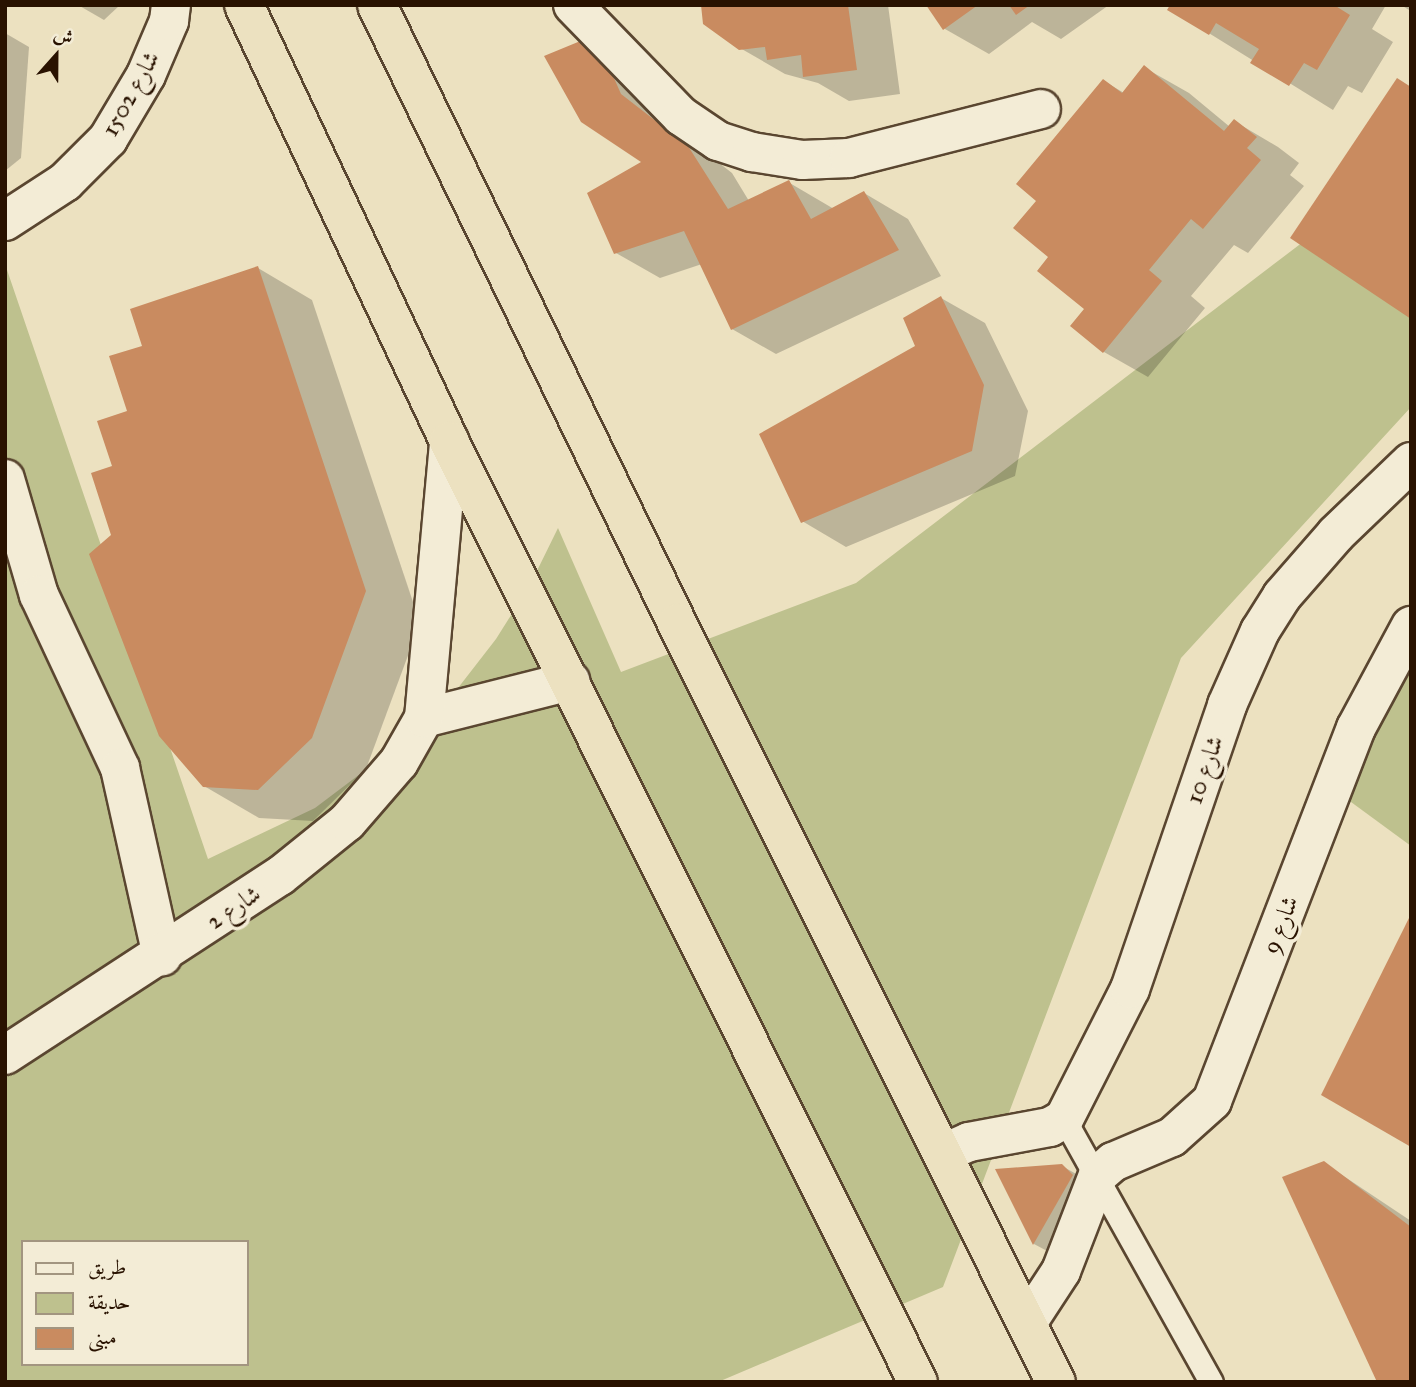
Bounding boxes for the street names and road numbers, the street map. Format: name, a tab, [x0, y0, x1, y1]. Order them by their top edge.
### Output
street label: شارع 1502	[96, 46, 166, 142]
street label: شارع 10	[1180, 732, 1230, 808]
street label: شارع 2	[202, 880, 266, 936]
street label: شارع 9	[1257, 892, 1305, 958]

